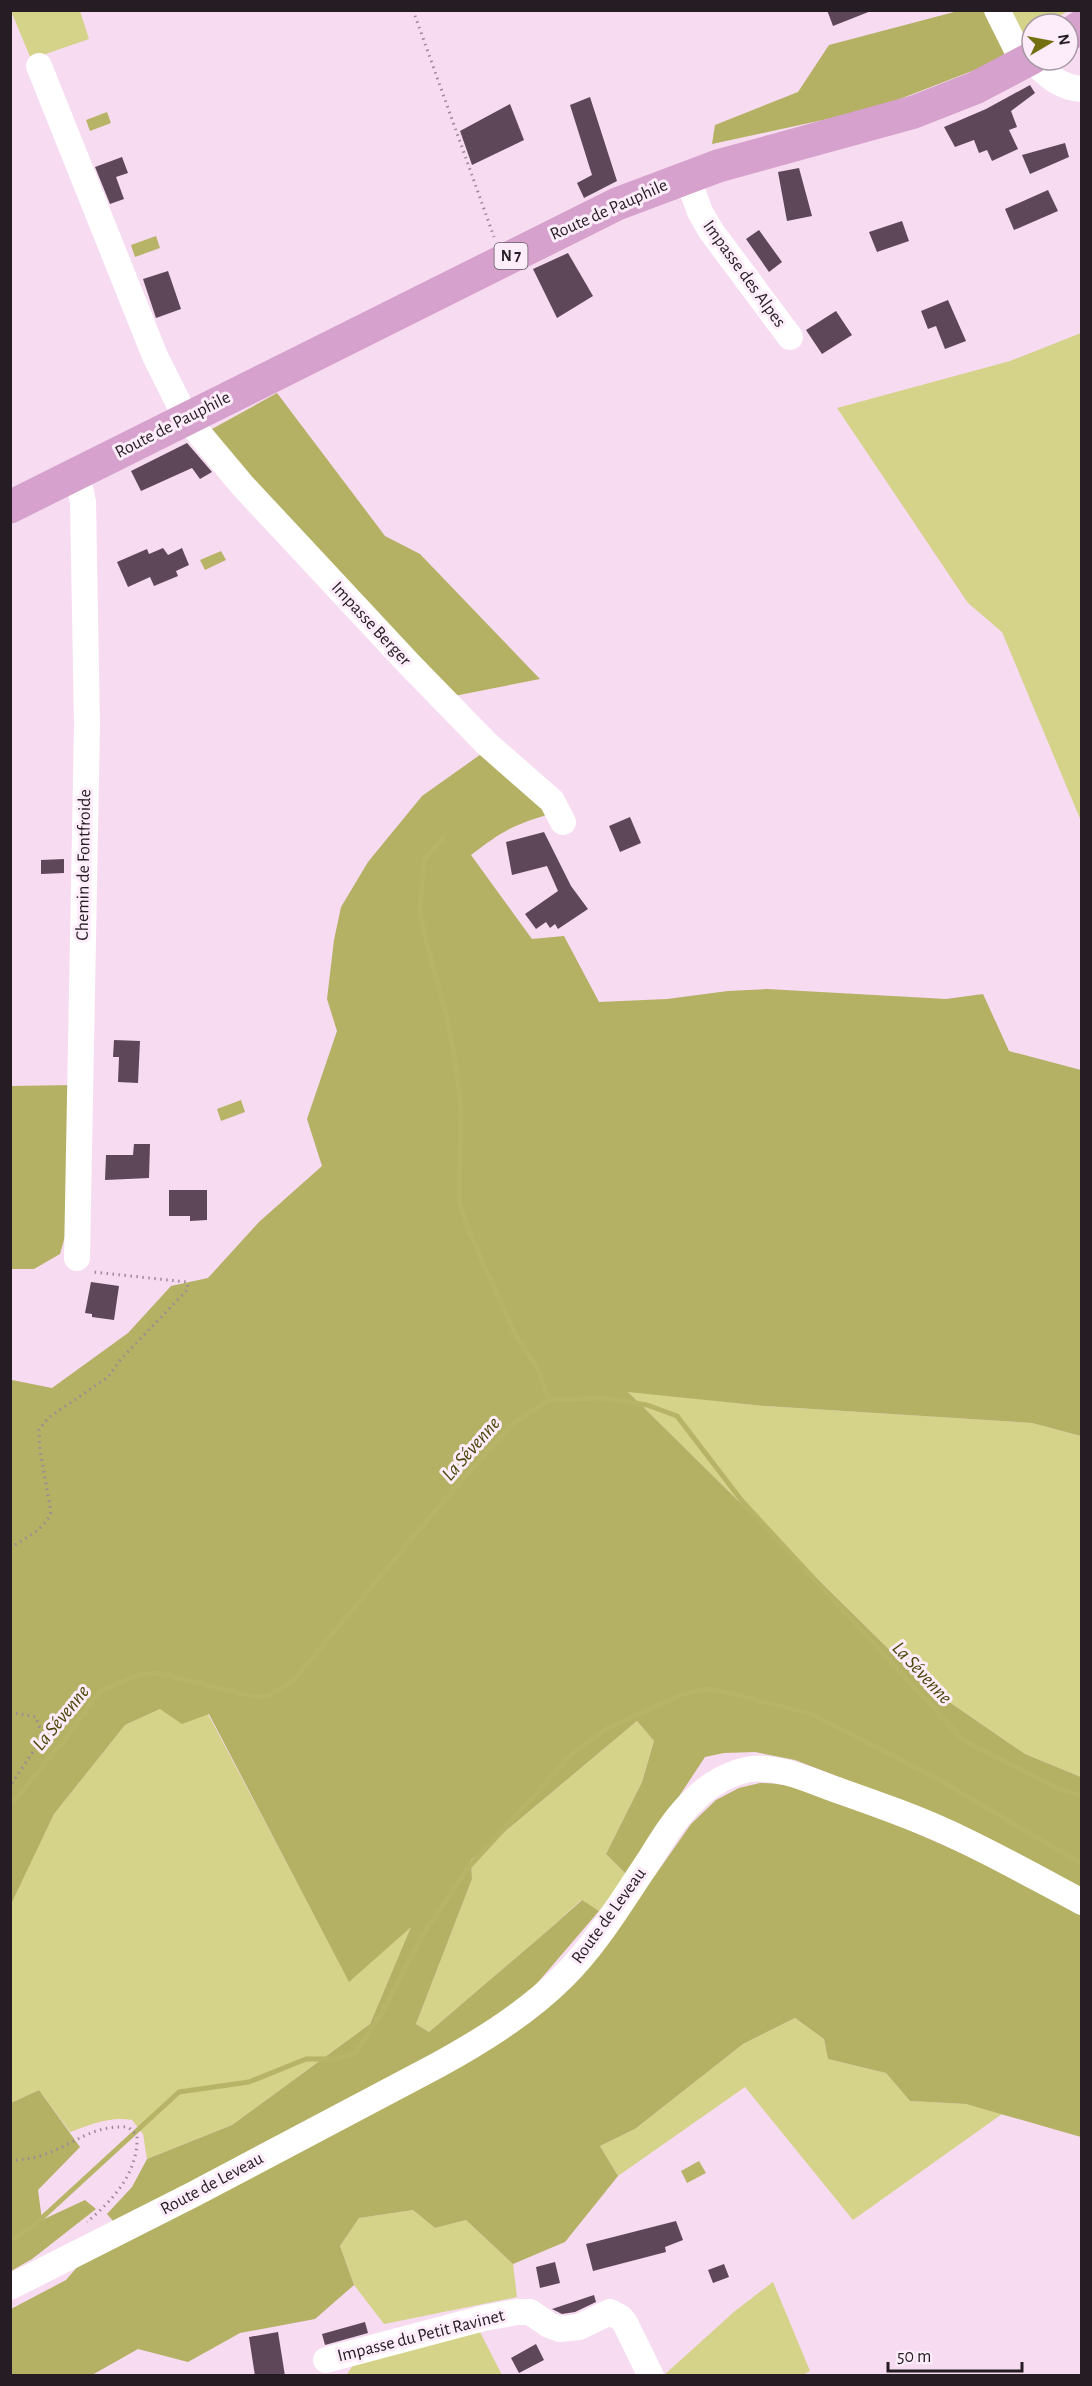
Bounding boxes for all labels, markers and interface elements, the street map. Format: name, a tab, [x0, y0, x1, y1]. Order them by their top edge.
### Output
north arrow	[1020, 12, 1080, 72]
text: N	[1055, 33, 1073, 46]
street label: Route de Pauphile	[547, 176, 671, 244]
street label: Impasse des Alpes	[699, 217, 789, 331]
road number: N 7	[494, 243, 528, 269]
street label: Route de Pauphile	[112, 388, 234, 462]
street label: Impasse Berger	[328, 579, 414, 670]
street label: Chemin de Fontfroide	[74, 789, 94, 941]
water label: La Sévenne	[438, 1413, 504, 1485]
water label: La Sévenne	[888, 1638, 956, 1708]
water label: La Sévenne	[29, 1681, 93, 1754]
street label: Route de Leveau	[568, 1865, 650, 1967]
street label: Route de Leveau	[158, 2149, 266, 2219]
street label: Impasse du Petit Ravinet	[336, 2306, 507, 2365]
scale bar	[888, 2335, 1022, 2373]
text: 50 m	[897, 2348, 931, 2366]

